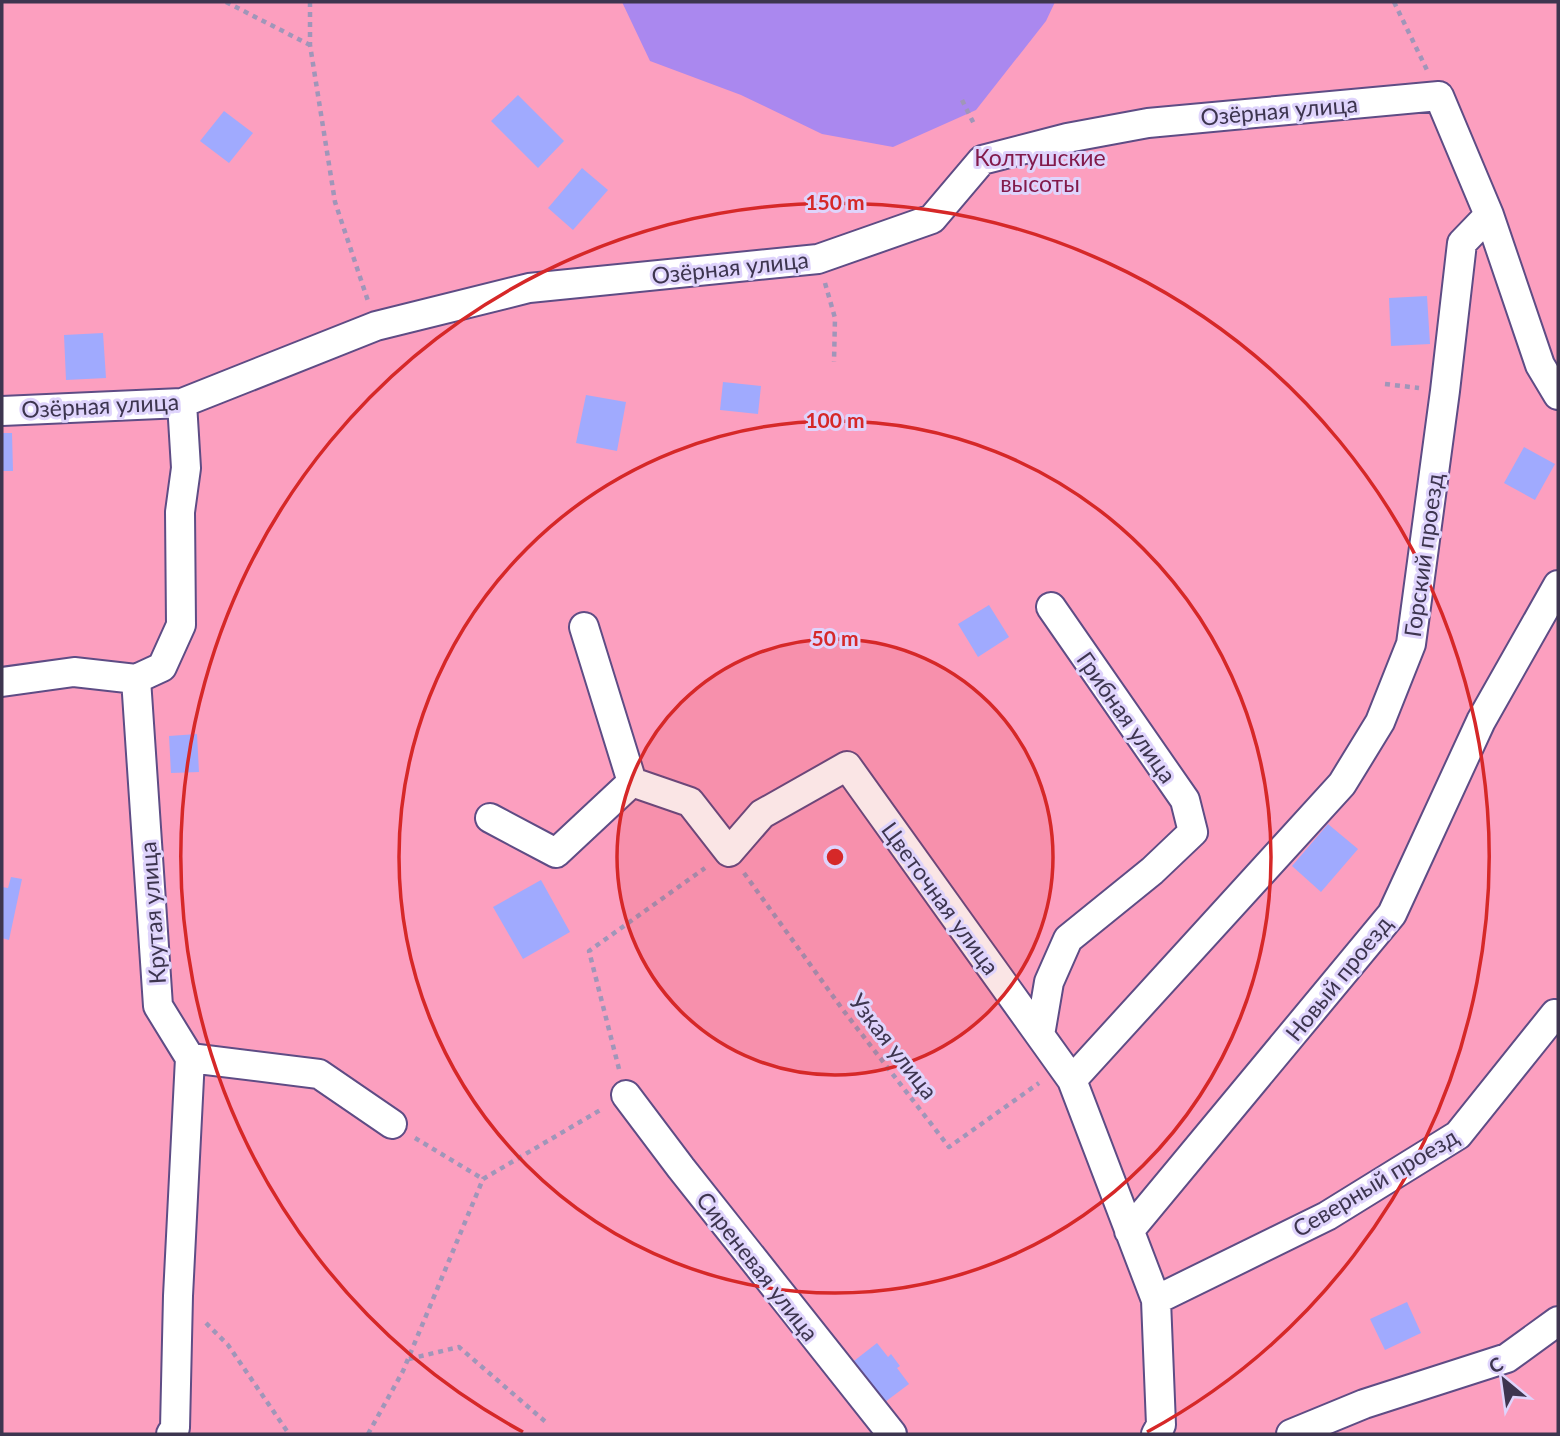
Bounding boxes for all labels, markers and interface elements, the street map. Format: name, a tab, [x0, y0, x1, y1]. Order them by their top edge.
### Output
street label: Озёрная улица	[1199, 89, 1359, 131]
park label: Колтушские высоты	[974, 143, 1106, 197]
text: 150 m	[805, 189, 865, 214]
street label: Озёрная улица	[650, 245, 810, 289]
street label: Озёрная улица	[20, 387, 180, 423]
text: 100 m	[805, 407, 865, 432]
street label: Горский проезд	[1398, 471, 1448, 639]
text: 50 m	[811, 625, 859, 650]
street label: Грибная улица	[1071, 646, 1183, 788]
street label: Цветочная улица	[876, 816, 1006, 980]
street label: Крутая улица	[133, 841, 171, 985]
centre of rings	[823, 845, 847, 869]
street label: Новый проезд	[1279, 910, 1397, 1046]
street label: Узкая улица	[844, 988, 944, 1104]
street label: Северный проезд	[1287, 1122, 1463, 1242]
street label: Сиреневая улица	[691, 1186, 825, 1346]
north arrow	[1469, 1345, 1539, 1415]
text: С	[1484, 1351, 1507, 1378]

